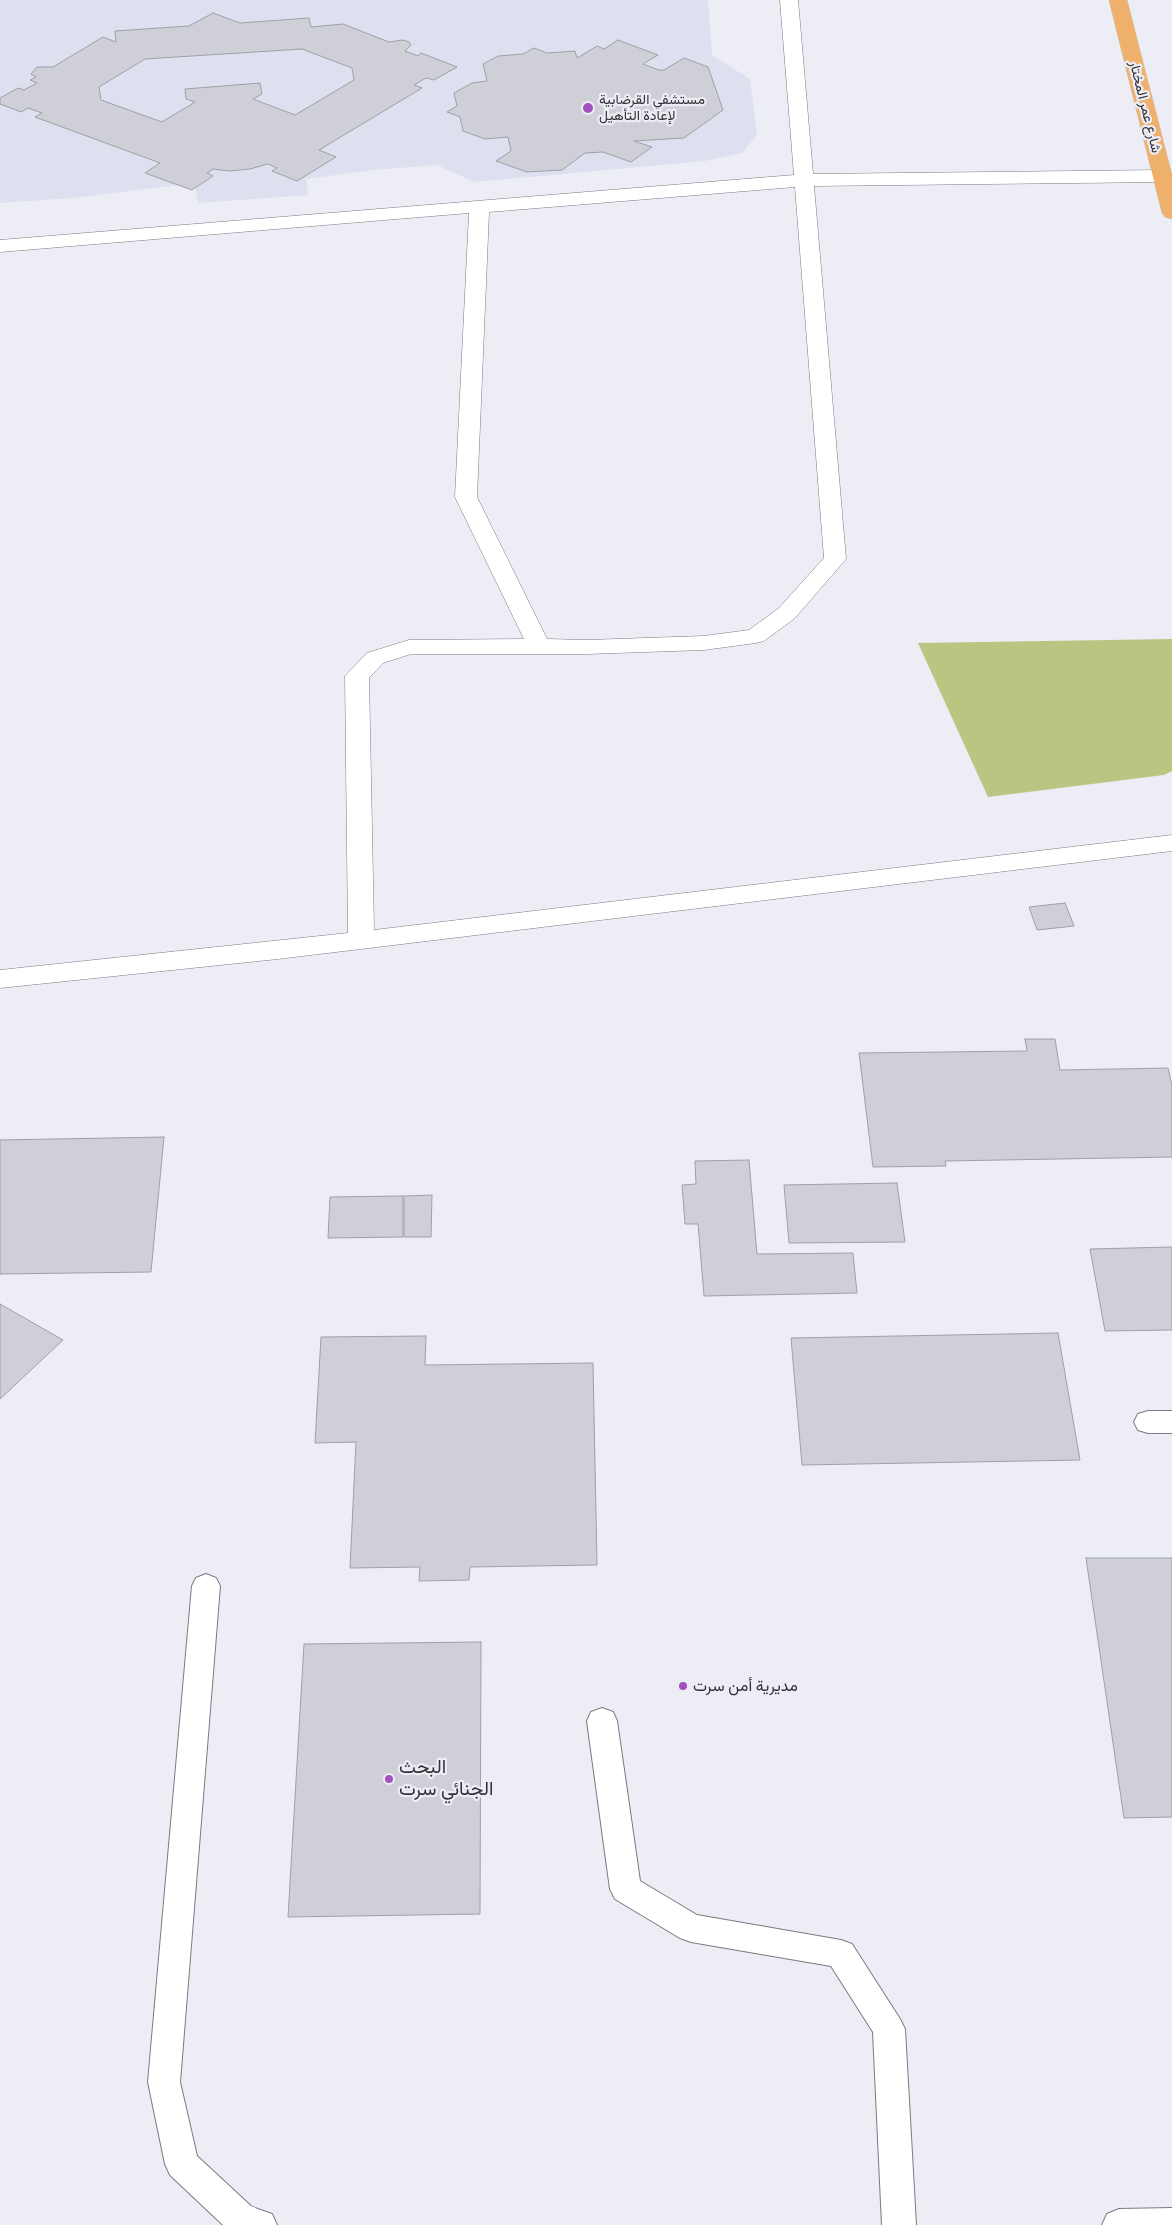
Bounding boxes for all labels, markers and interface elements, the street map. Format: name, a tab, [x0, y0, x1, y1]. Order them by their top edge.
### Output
street label: شارع عمر المختار	[1125, 59, 1165, 155]
place label: مستشفي القرضابية لإعادة التأهيل	[599, 92, 705, 124]
marker: مستشفي القرضابية لإعادة التأهيل	[581, 101, 595, 115]
place label: مديرية أمن سرت	[693, 1676, 798, 1696]
marker: مديرية أمن سرت	[677, 1680, 689, 1692]
place label: البحث الجنائي سرت	[399, 1757, 493, 1801]
marker: البحث الجنائي سرت	[383, 1773, 395, 1785]

